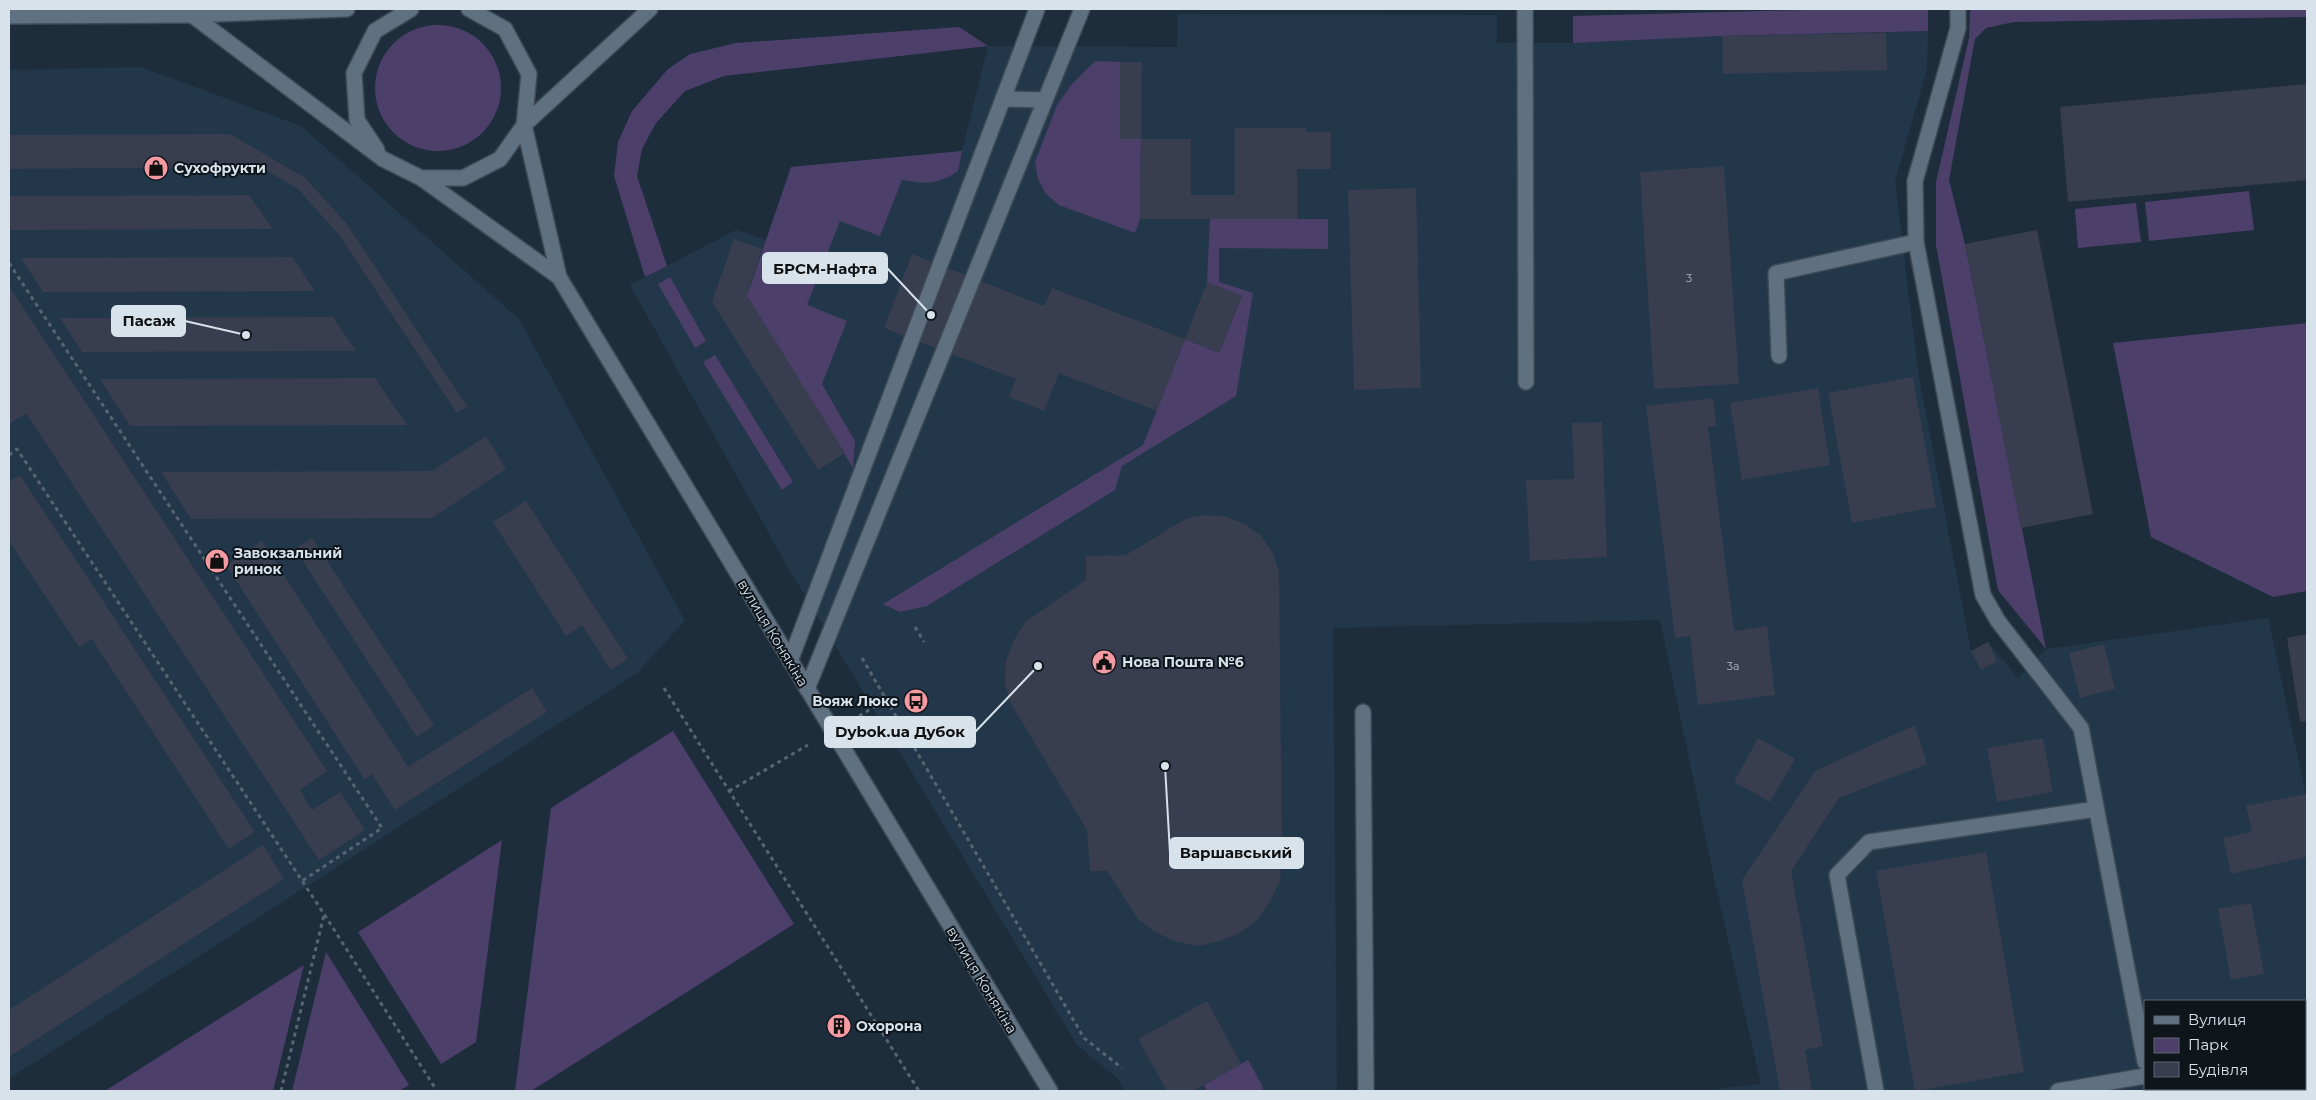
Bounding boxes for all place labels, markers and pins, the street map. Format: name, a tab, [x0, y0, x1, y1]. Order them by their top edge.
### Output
shop icon: Сухофрукти	[143, 155, 169, 181]
place label: Сухофрукти	[174, 159, 266, 177]
callout: БРСМ-Нафта	[763, 253, 887, 283]
callout: Пасаж	[112, 306, 185, 336]
place label: Завокзальний ринок	[233, 544, 342, 578]
shop icon: Завокзальний ринок	[204, 548, 230, 574]
public building icon: Нова Пошта №6	[1091, 649, 1117, 675]
place label: Нова Пошта №6	[1122, 653, 1244, 671]
bus stop icon: Вояж Люкс	[903, 688, 929, 714]
place label: Вояж Люкс	[812, 692, 899, 710]
callout: Dybok.ua Дубок	[825, 717, 975, 747]
callout: Варшавський	[1170, 838, 1303, 868]
building icon: Охорона	[826, 1013, 852, 1039]
place label: Охорона	[856, 1017, 922, 1035]

